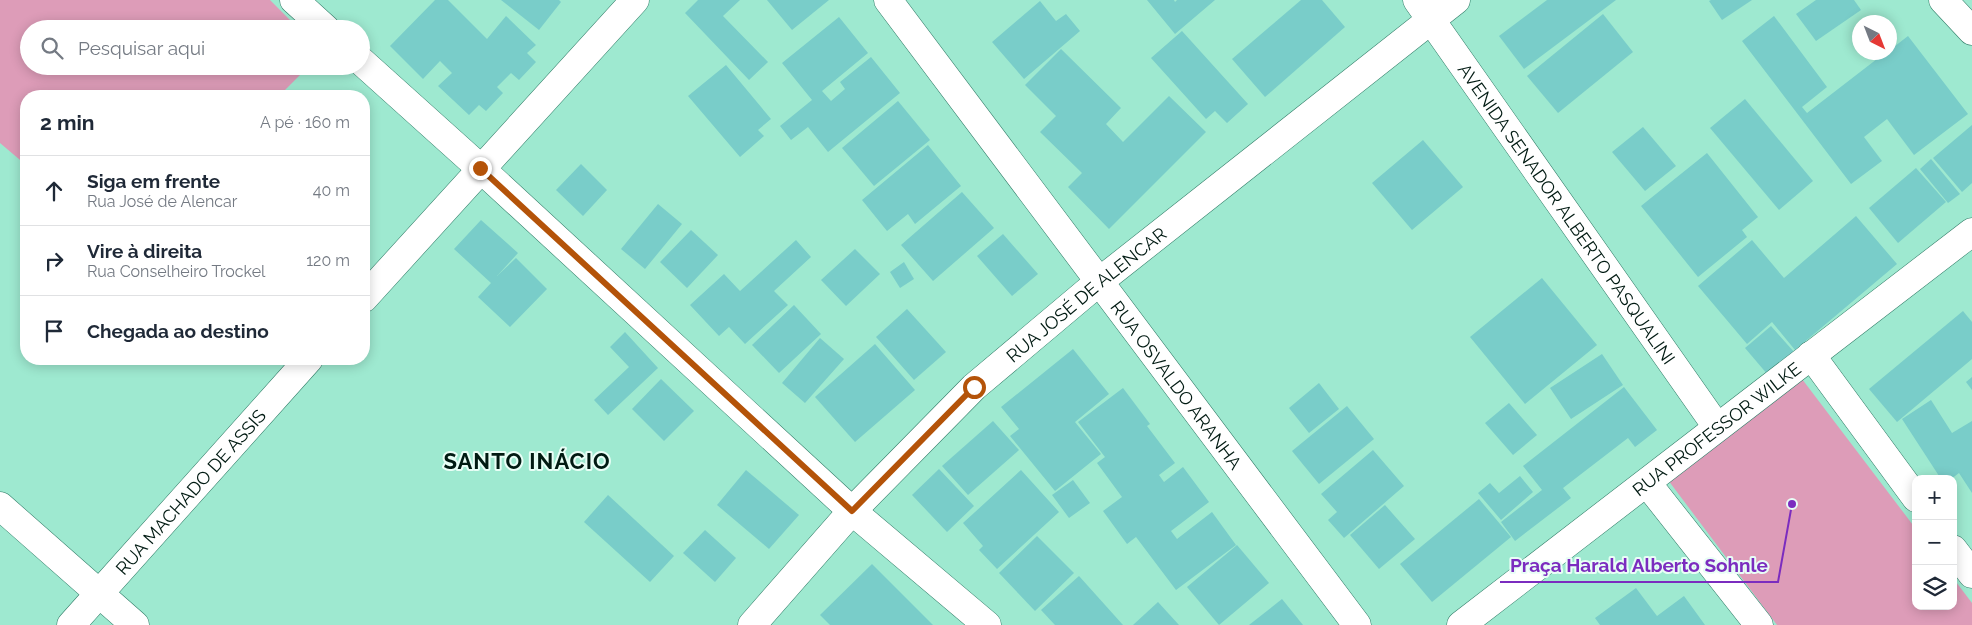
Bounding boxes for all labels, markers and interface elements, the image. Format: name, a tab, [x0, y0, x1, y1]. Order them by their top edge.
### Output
north arrow	[1852, 15, 1897, 60]
search box	[20, 20, 370, 75]
icon: search	[38, 34, 66, 62]
text: Pesquisar aqui	[78, 37, 205, 59]
street label: AVENIDA SENADOR ALBERTO PASQUALINI	[1454, 59, 1680, 368]
text: 2 min	[40, 110, 94, 135]
text: A pé · 160 m	[260, 113, 350, 132]
route end	[469, 157, 492, 180]
text: Siga em frente	[87, 170, 220, 192]
icon: ahead	[40, 177, 68, 205]
text: 40 m	[313, 181, 350, 200]
text: Rua José de Alencar	[87, 192, 237, 211]
street label: RUA JOSÉ DE ALENCAR	[1002, 222, 1170, 366]
text: Vire à direita	[87, 240, 202, 262]
icon: right	[40, 247, 68, 275]
text: 120 m	[306, 251, 350, 270]
text: Rua Conselheiro Trockel	[87, 262, 265, 281]
street label: RUA OSVALDO ARANHA	[1107, 296, 1247, 473]
icon: arrive	[40, 317, 68, 345]
text: Chegada ao destino	[87, 320, 269, 342]
street label: RUA PROFESSOR WILKE	[1628, 357, 1805, 500]
route start	[963, 376, 986, 399]
street label: RUA MACHADO DE ASSIS	[111, 405, 270, 579]
district label: SANTO INÁCIO	[443, 448, 611, 474]
map controls	[1912, 475, 1957, 610]
button: +	[1912, 475, 1957, 520]
button: −	[1912, 520, 1957, 565]
callout: Praça Harald Alberto Sohnle	[1500, 548, 1778, 582]
text: Praça Harald Alberto Sohnle	[1510, 554, 1768, 576]
button: layers	[1912, 565, 1957, 610]

